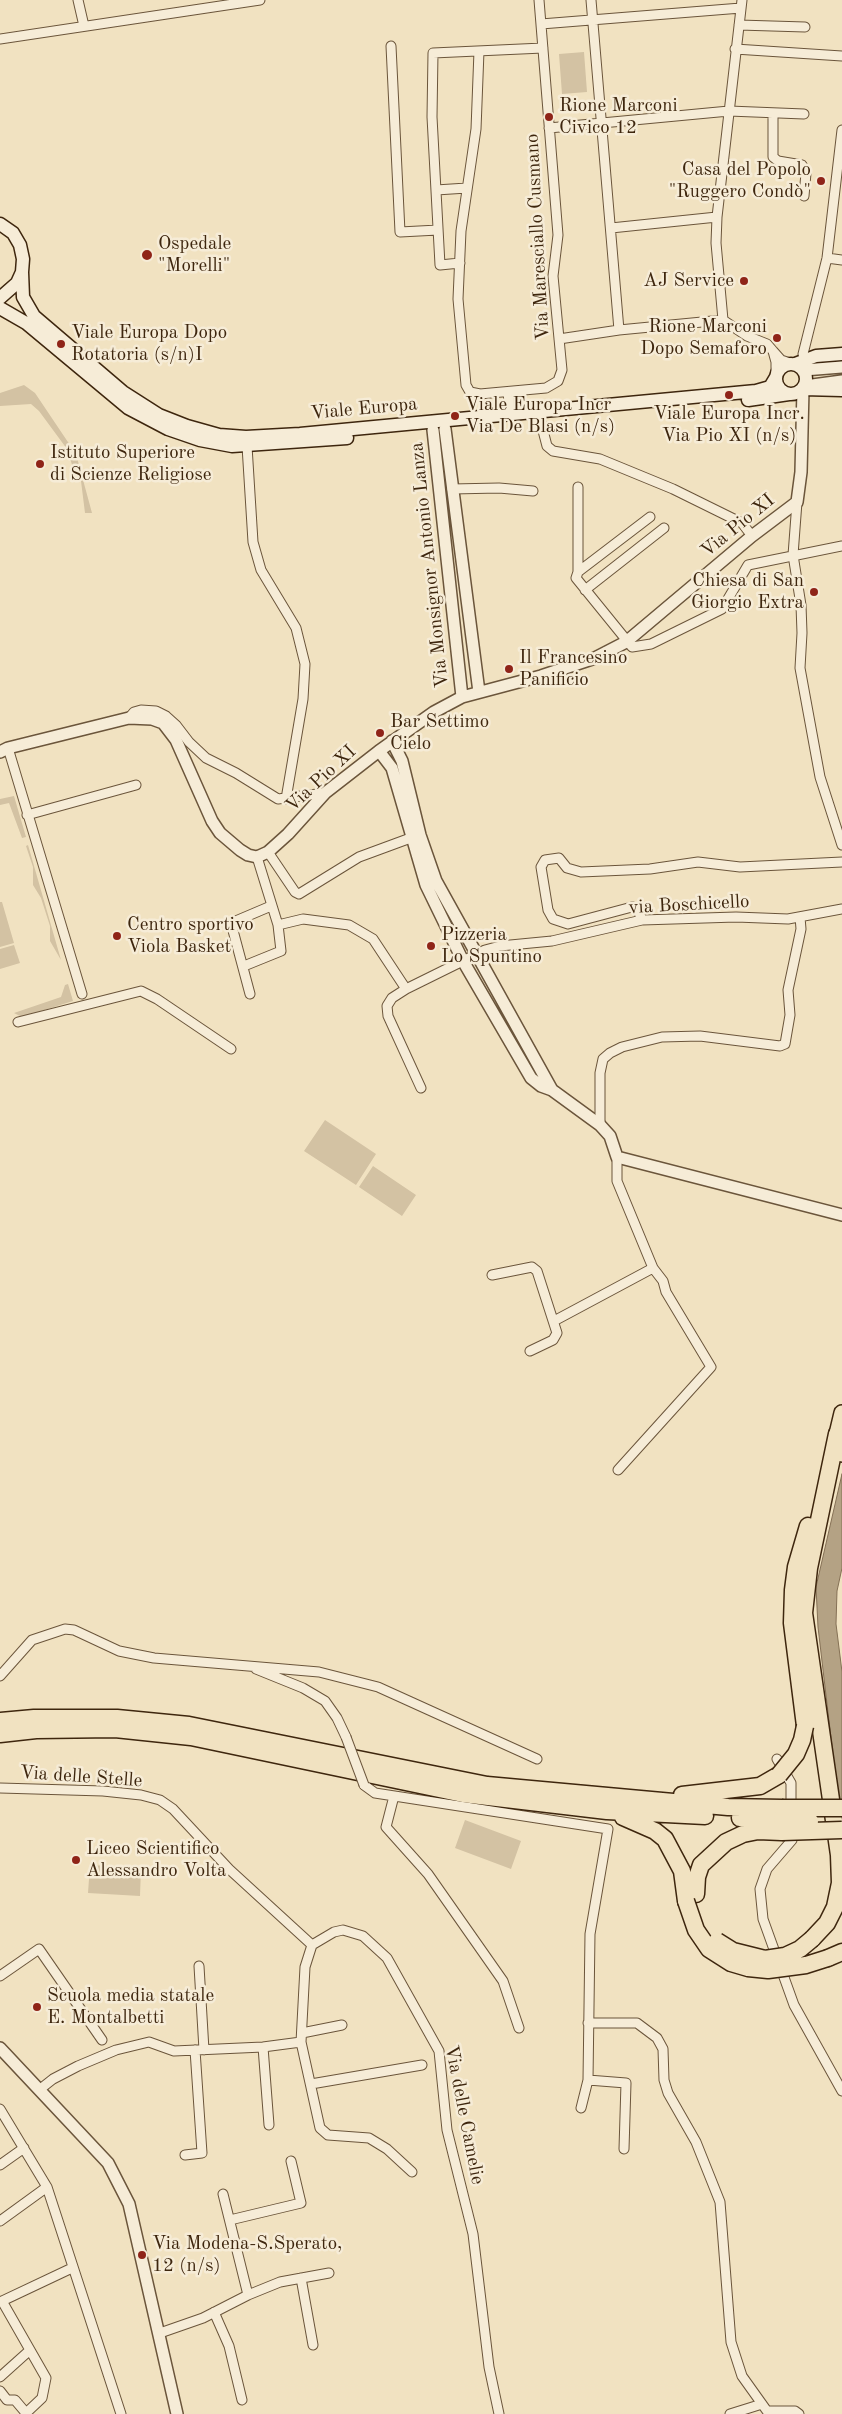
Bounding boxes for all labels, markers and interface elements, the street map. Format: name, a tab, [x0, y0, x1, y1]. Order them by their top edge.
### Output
place label: Rione Marconi Civico 12	[559, 95, 678, 139]
marker: Rione Marconi Civico 12	[543, 111, 555, 123]
street label: Via Maresciallo Cusmano	[521, 133, 555, 341]
place label: Casa del Popolo "Ruggero Condò"	[669, 159, 811, 203]
marker: Casa del Popolo "Ruggero Condò"	[815, 175, 827, 187]
place label: Ospedale "Morelli"	[158, 233, 231, 277]
marker: Ospedale "Morelli"	[140, 248, 154, 262]
place label: AJ Service	[643, 270, 734, 292]
marker: AJ Service	[738, 275, 750, 287]
place label: Rione Marconi Dopo Semaforo	[640, 316, 767, 360]
place label: Viale Europa Dopo Rotatoria (s/n)I	[71, 322, 227, 366]
marker: Rione Marconi Dopo Semaforo	[771, 332, 783, 344]
marker: Viale Europa Dopo Rotatoria (s/n)I	[55, 338, 67, 350]
marker: Viale Europa Incr. Via Pio XI (n/s)	[723, 389, 735, 401]
street label: Viale Europa	[310, 393, 418, 425]
place label: Viale Europa Incr Via De Blasi (n/s)	[465, 394, 615, 438]
place label: Viale Europa Incr. Via Pio XI (n/s)	[653, 403, 805, 447]
marker: Viale Europa Incr Via De Blasi (n/s)	[449, 410, 461, 422]
street label: Via Monsignor Antonio Lanza	[406, 441, 454, 689]
place label: Istituto Superiore di Scienze Religiose	[50, 442, 211, 486]
marker: Istituto Superiore di Scienze Religiose	[34, 458, 46, 470]
street label: Via Pio XI	[697, 489, 779, 563]
place label: Chiesa di San Giorgio Extra	[691, 570, 804, 614]
marker: Chiesa di San Giorgio Extra	[808, 586, 820, 598]
place label: Il Francesino Panificio	[519, 647, 627, 691]
marker: Il Francesino Panificio	[503, 663, 515, 675]
place label: Bar Settimo Cielo	[390, 711, 489, 755]
marker: Bar Settimo Cielo	[374, 727, 386, 739]
street label: Via Pio XI	[281, 741, 361, 817]
street label: via Boschicello	[628, 890, 750, 920]
place label: Centro sportivo Viola Basket	[127, 914, 254, 958]
place label: Pizzeria Lo Spuntino	[441, 924, 542, 968]
marker: Centro sportivo Viola Basket	[111, 930, 123, 942]
marker: Pizzeria Lo Spuntino	[425, 940, 437, 952]
street label: Via delle Stelle	[19, 1761, 143, 1793]
place label: Liceo Scientifico Alessandro Volta	[86, 1838, 226, 1882]
marker: Liceo Scientifico Alessandro Volta	[70, 1854, 82, 1866]
place label: Scuola media statale E. Montalbetti	[47, 1985, 214, 2029]
marker: Scuola media statale E. Montalbetti	[31, 2001, 43, 2013]
street label: Via delle Camelie	[439, 2043, 489, 2187]
place label: Via Modena-S.Sperato, 12 (n/s)	[152, 2233, 342, 2277]
marker: Via Modena-S.Sperato, 12 (n/s)	[136, 2249, 148, 2261]

